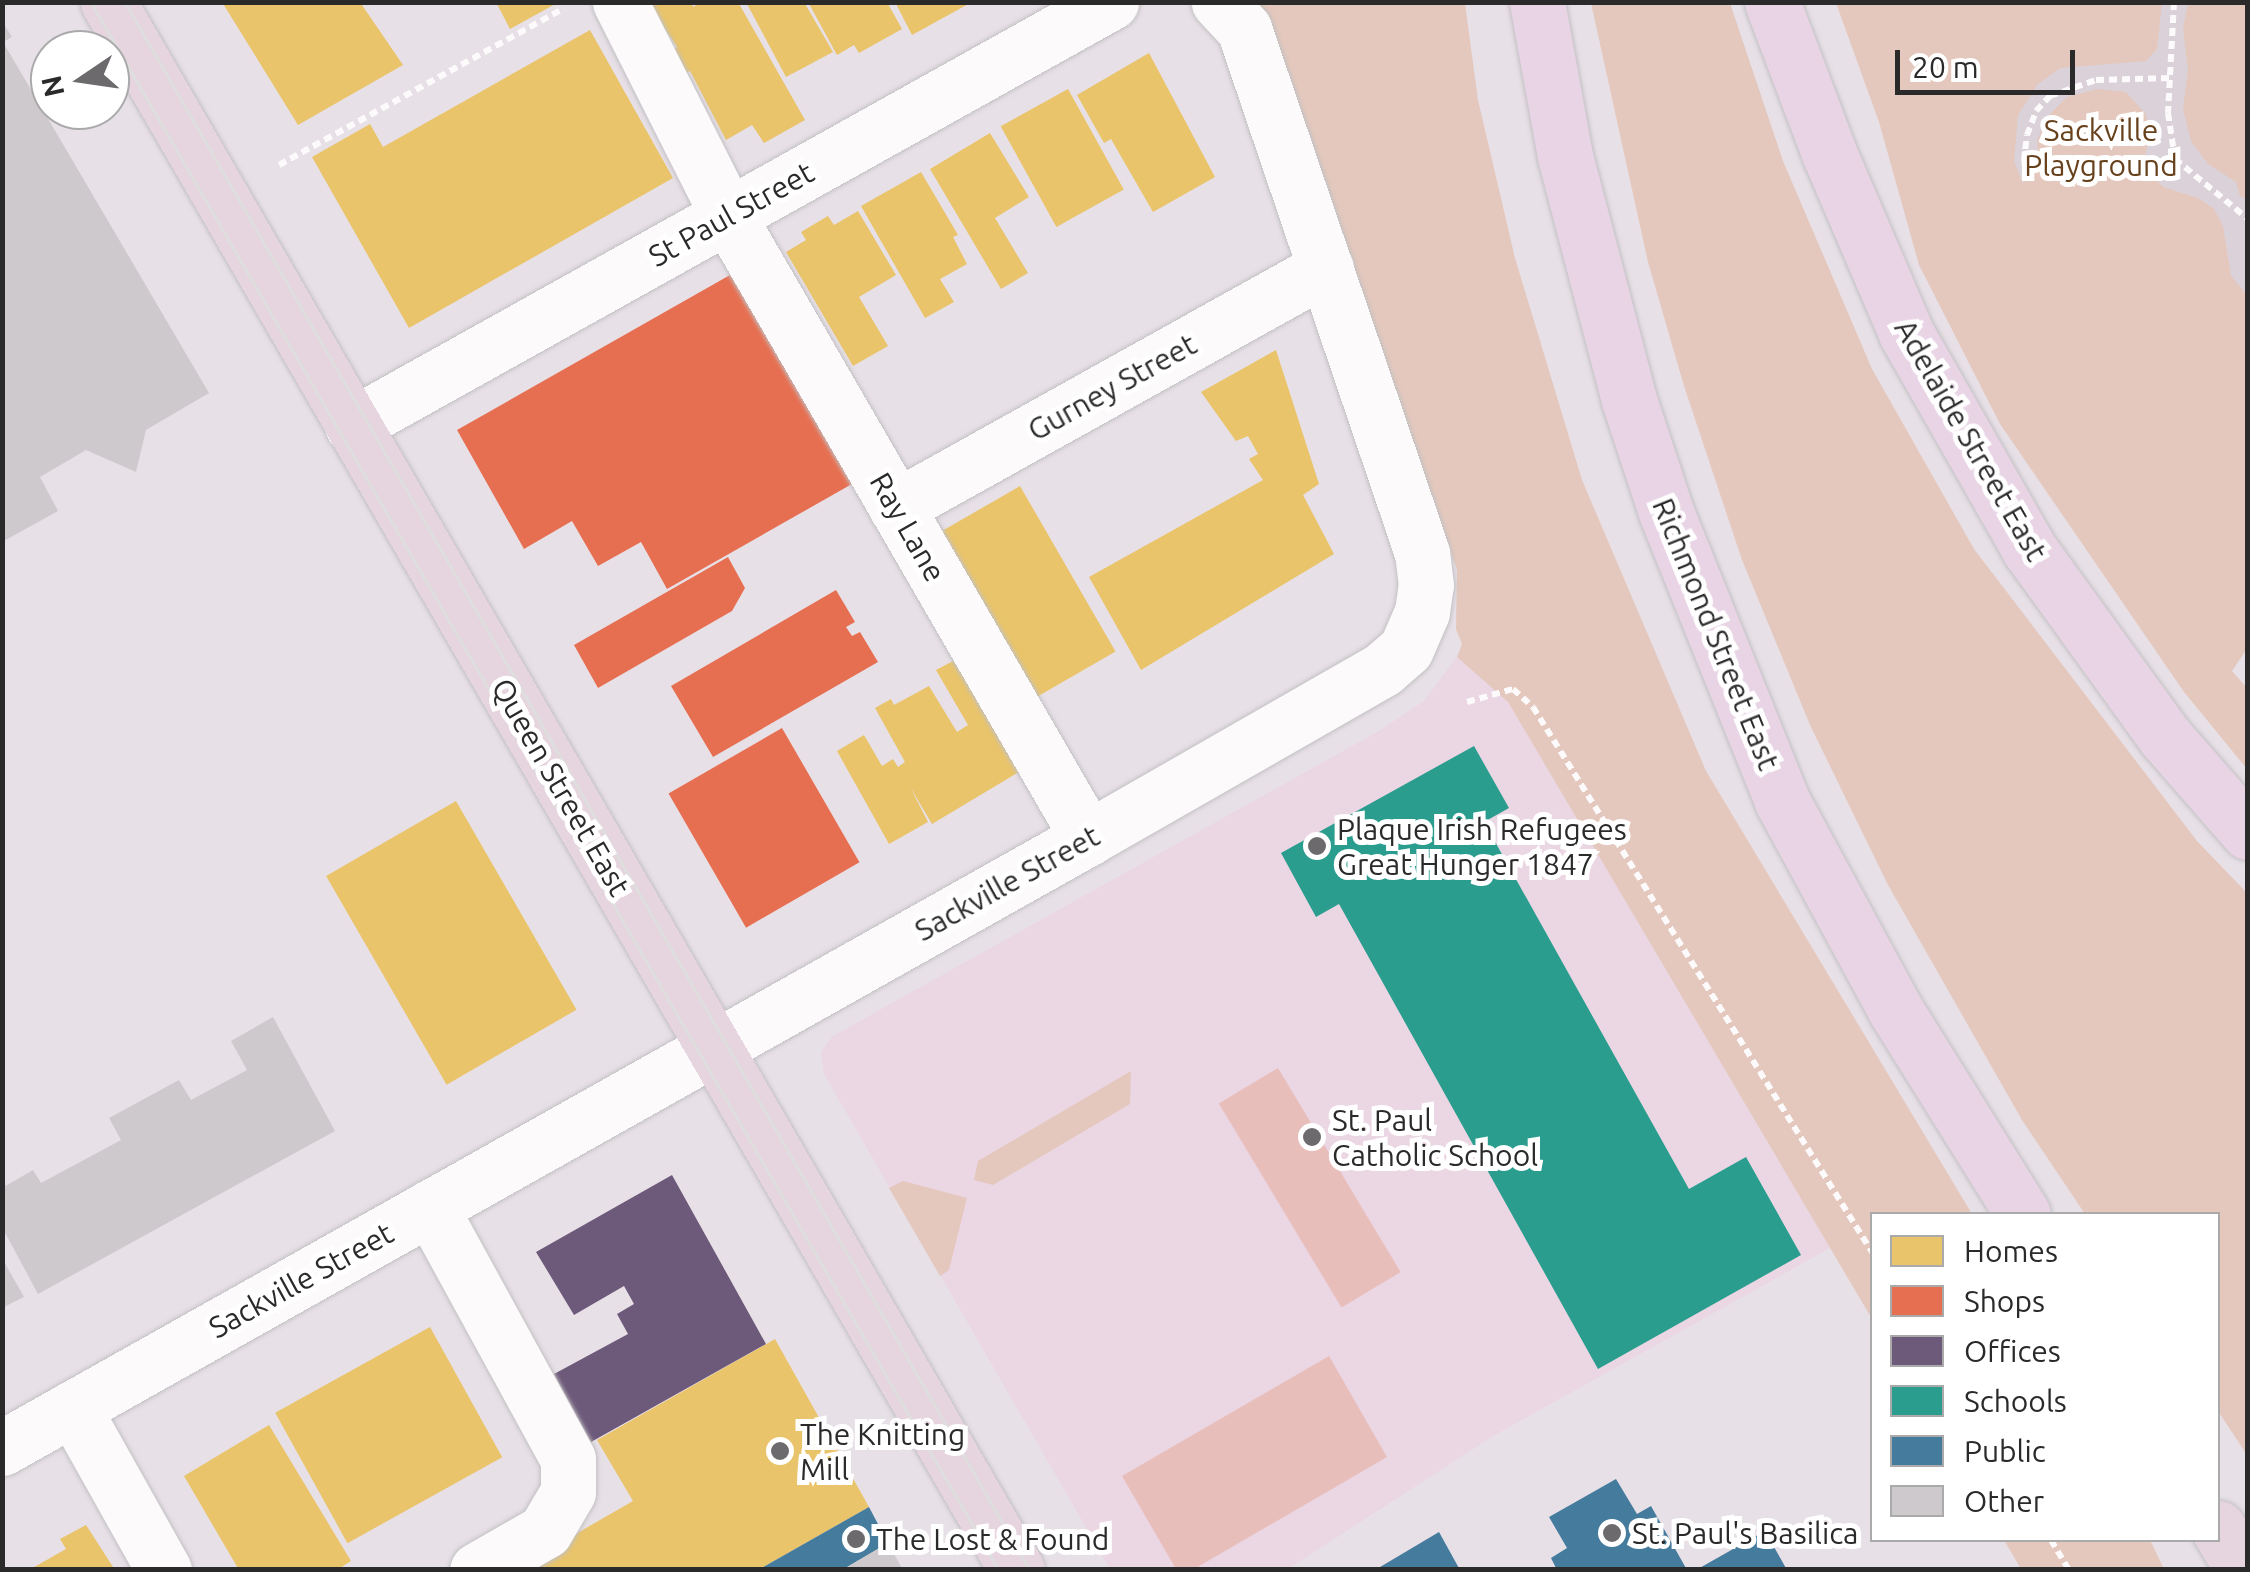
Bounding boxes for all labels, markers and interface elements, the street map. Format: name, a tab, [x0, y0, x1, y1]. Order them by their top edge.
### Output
north arrow	[30, 30, 130, 130]
scale bar	[1900, 30, 2080, 92]
text: 20 m	[1912, 50, 1979, 84]
text: N	[35, 73, 70, 100]
park label: Sackville Playground	[2024, 112, 2178, 182]
street label: St Paul Street	[642, 154, 820, 274]
street label: Adelaide Street East	[1887, 313, 2055, 567]
street label: Gurney Street	[1021, 326, 1203, 448]
street label: Ray Lane	[862, 466, 954, 588]
street label: Richmond Street East	[1645, 493, 1787, 775]
street label: Queen Street East	[484, 672, 638, 902]
place label: Plaque Irish Refugees Great Hunger 1847	[1337, 811, 1627, 882]
street label: Sackville Street	[909, 818, 1105, 948]
marker: Plaque Irish Refugees Great Hunger 1847	[1306, 835, 1328, 857]
place label: St. Paul Catholic School	[1332, 1102, 1538, 1172]
marker: St. Paul Catholic School	[1301, 1126, 1323, 1148]
legend	[1870, 1212, 2220, 1542]
street label: Sackville Street	[203, 1215, 399, 1345]
text: Homes	[1964, 1234, 2058, 1268]
text: Shops	[1964, 1284, 2045, 1318]
text: Offices	[1964, 1334, 2061, 1368]
text: Schools	[1964, 1384, 2067, 1418]
place label: The Knitting Mill	[800, 1416, 965, 1486]
text: Public	[1964, 1434, 2046, 1468]
marker: The Knitting Mill	[769, 1440, 791, 1462]
text: Other	[1964, 1484, 2044, 1518]
place label: St. Paul's Basilica	[1632, 1515, 1859, 1551]
place label: The Lost & Found	[876, 1521, 1109, 1557]
marker: St. Paul's Basilica	[1601, 1522, 1623, 1544]
marker: The Lost & Found	[845, 1528, 867, 1550]

